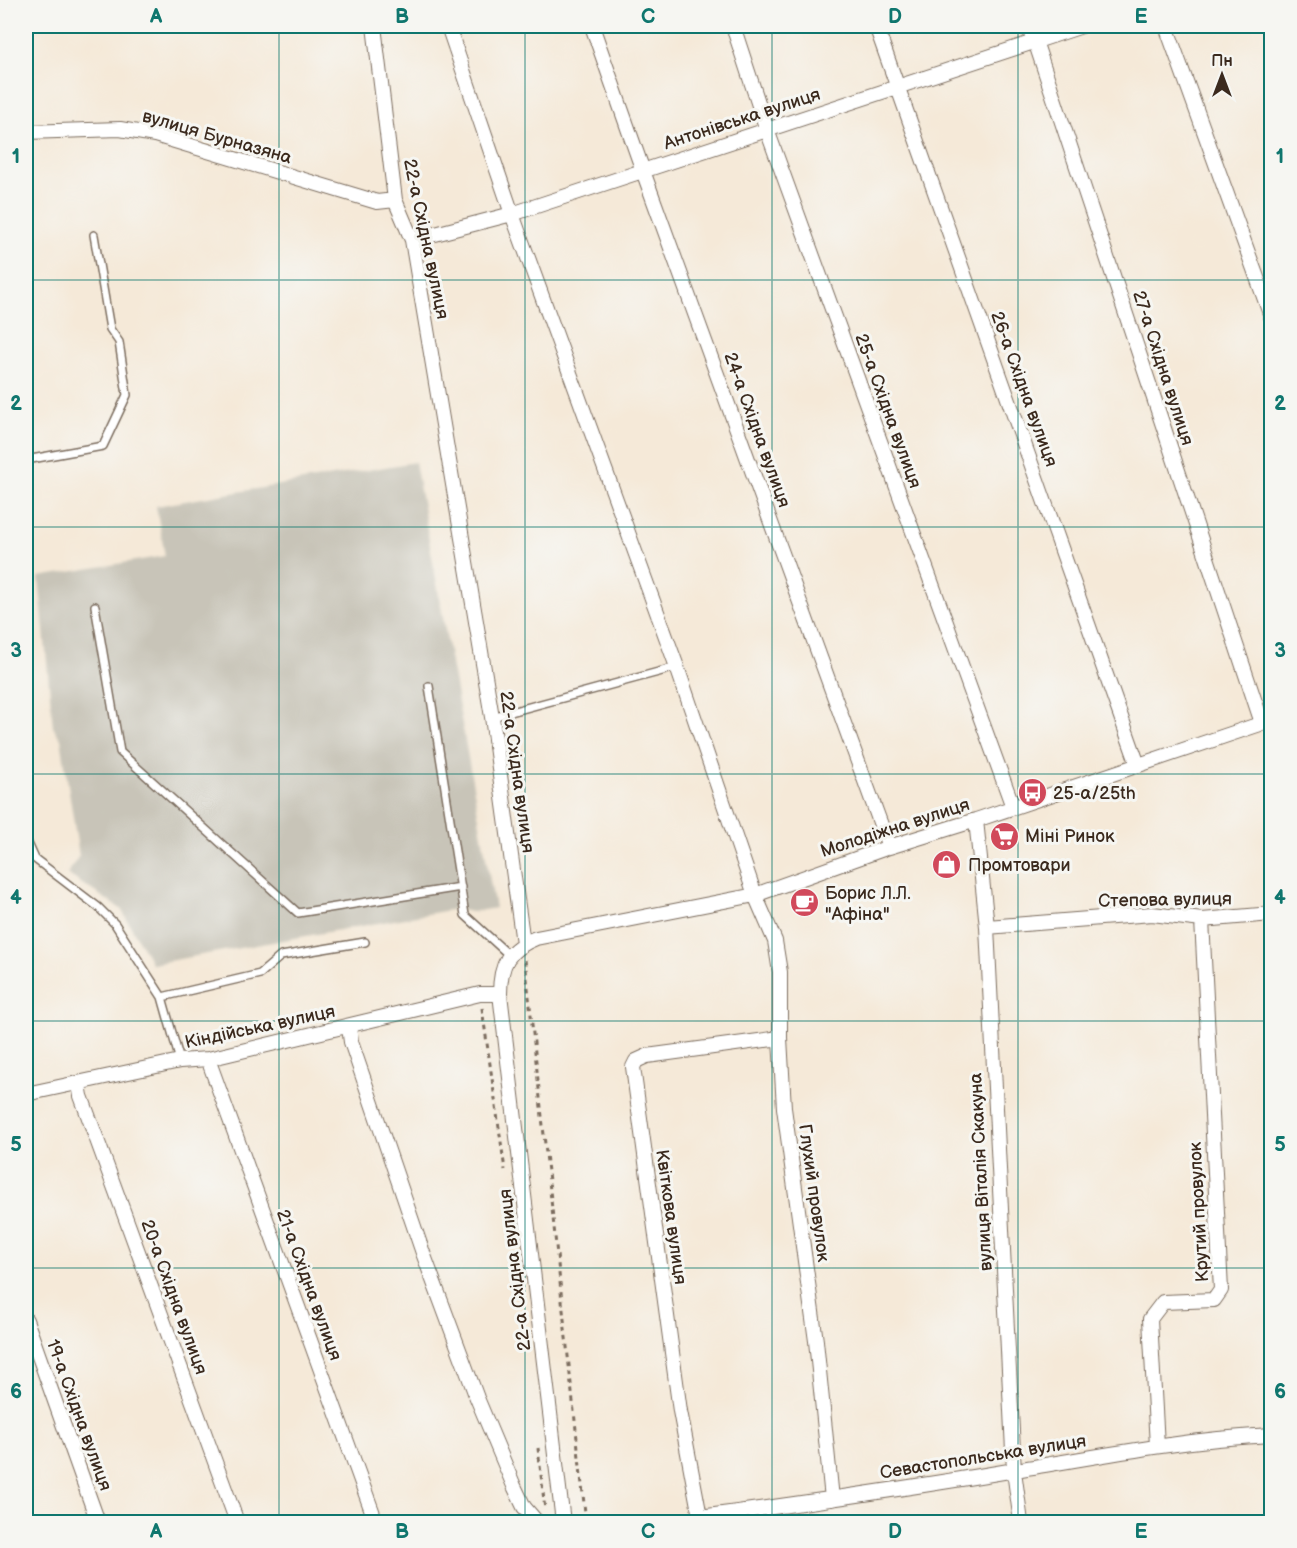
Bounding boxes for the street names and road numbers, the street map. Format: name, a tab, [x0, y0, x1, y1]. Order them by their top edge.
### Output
street label: Антонівська вулиця	[660, 84, 823, 155]
street label: вулиця Бурназяна	[140, 106, 295, 169]
street label: 22-а Східна вулиця	[399, 157, 453, 321]
street label: 27-а Східна вулиця	[1128, 288, 1198, 448]
street label: 26-а Східна вулиця	[986, 309, 1062, 469]
street label: 25-а Східна вулиця	[850, 331, 926, 491]
street label: 24-а Східна вулиця	[719, 350, 795, 510]
street label: 22-а Східна вулиця	[495, 690, 539, 854]
street label: Молодіжна вулиця	[818, 794, 972, 862]
street label: Степова вулиця	[1098, 888, 1232, 912]
street label: Кіндійська вулиця	[183, 1001, 337, 1053]
street label: вулиця Віталія Скакуна	[965, 1072, 997, 1272]
street label: Глухий провулок	[794, 1123, 834, 1264]
street label: Крутий провулок	[1185, 1141, 1213, 1283]
street label: Квіткова вулиця	[651, 1148, 691, 1286]
street label: 22-а Східна вулиця	[495, 1188, 535, 1352]
street label: 21-а Східна вулиця	[272, 1207, 346, 1363]
street label: 20-а Східна вулиця	[136, 1217, 212, 1377]
street label: 19-а Східна вулиця	[42, 1337, 116, 1493]
street label: Севастопольська вулиця	[878, 1430, 1088, 1484]

